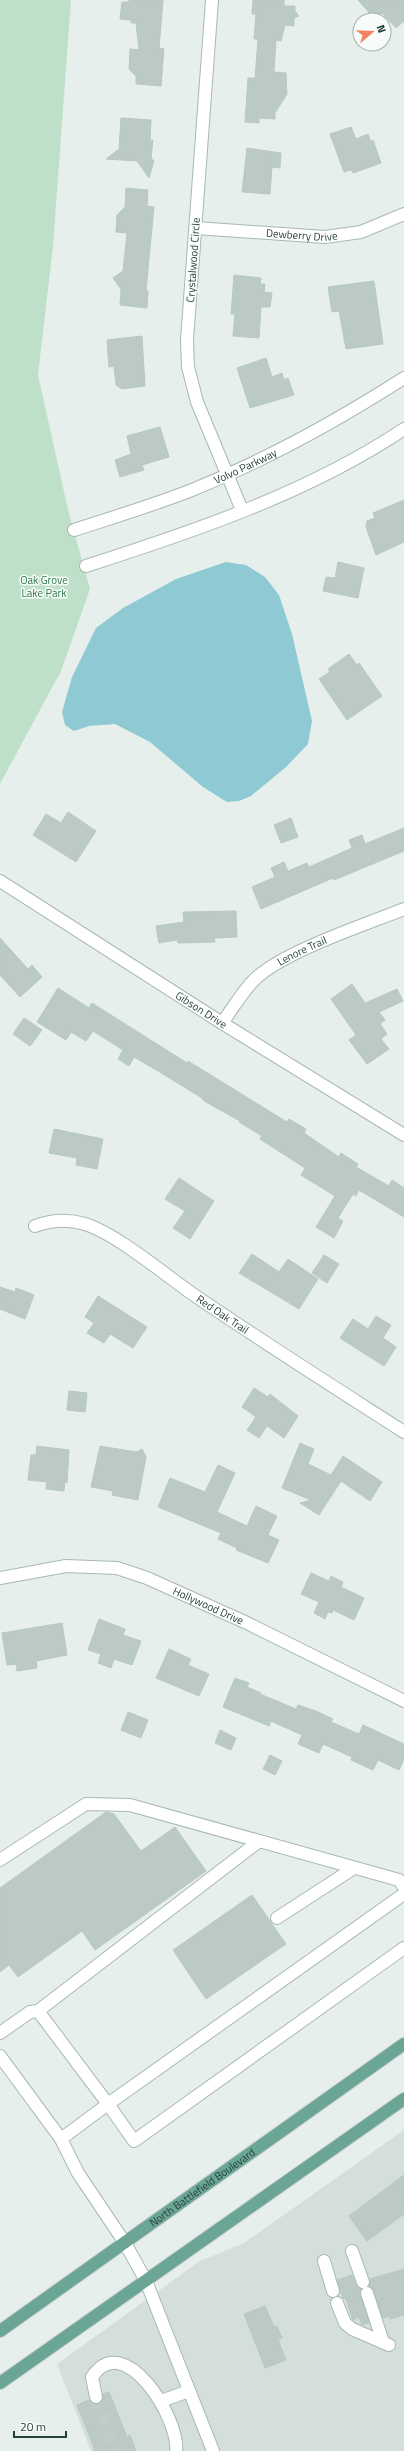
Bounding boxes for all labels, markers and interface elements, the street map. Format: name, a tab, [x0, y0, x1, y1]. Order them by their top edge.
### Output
north arrow	[352, 12, 392, 52]
text: N	[373, 23, 390, 35]
street label: Crystalwood Circle	[182, 217, 204, 303]
street label: Dewberry Drive	[265, 225, 339, 245]
street label: Volvo Parkway	[211, 444, 280, 488]
park label: Oak Grove Lake Park	[20, 572, 68, 601]
street label: Lenore Trail	[274, 932, 329, 970]
street label: Gibson Drive	[172, 987, 231, 1032]
street label: Red Oak Trail	[193, 1291, 252, 1338]
street label: Hollywood Drive	[170, 1583, 247, 1629]
street label: North Battlefield Boulevard	[146, 2144, 259, 2231]
scale bar	[14, 2413, 66, 2439]
text: 20 m	[20, 2417, 46, 2436]

